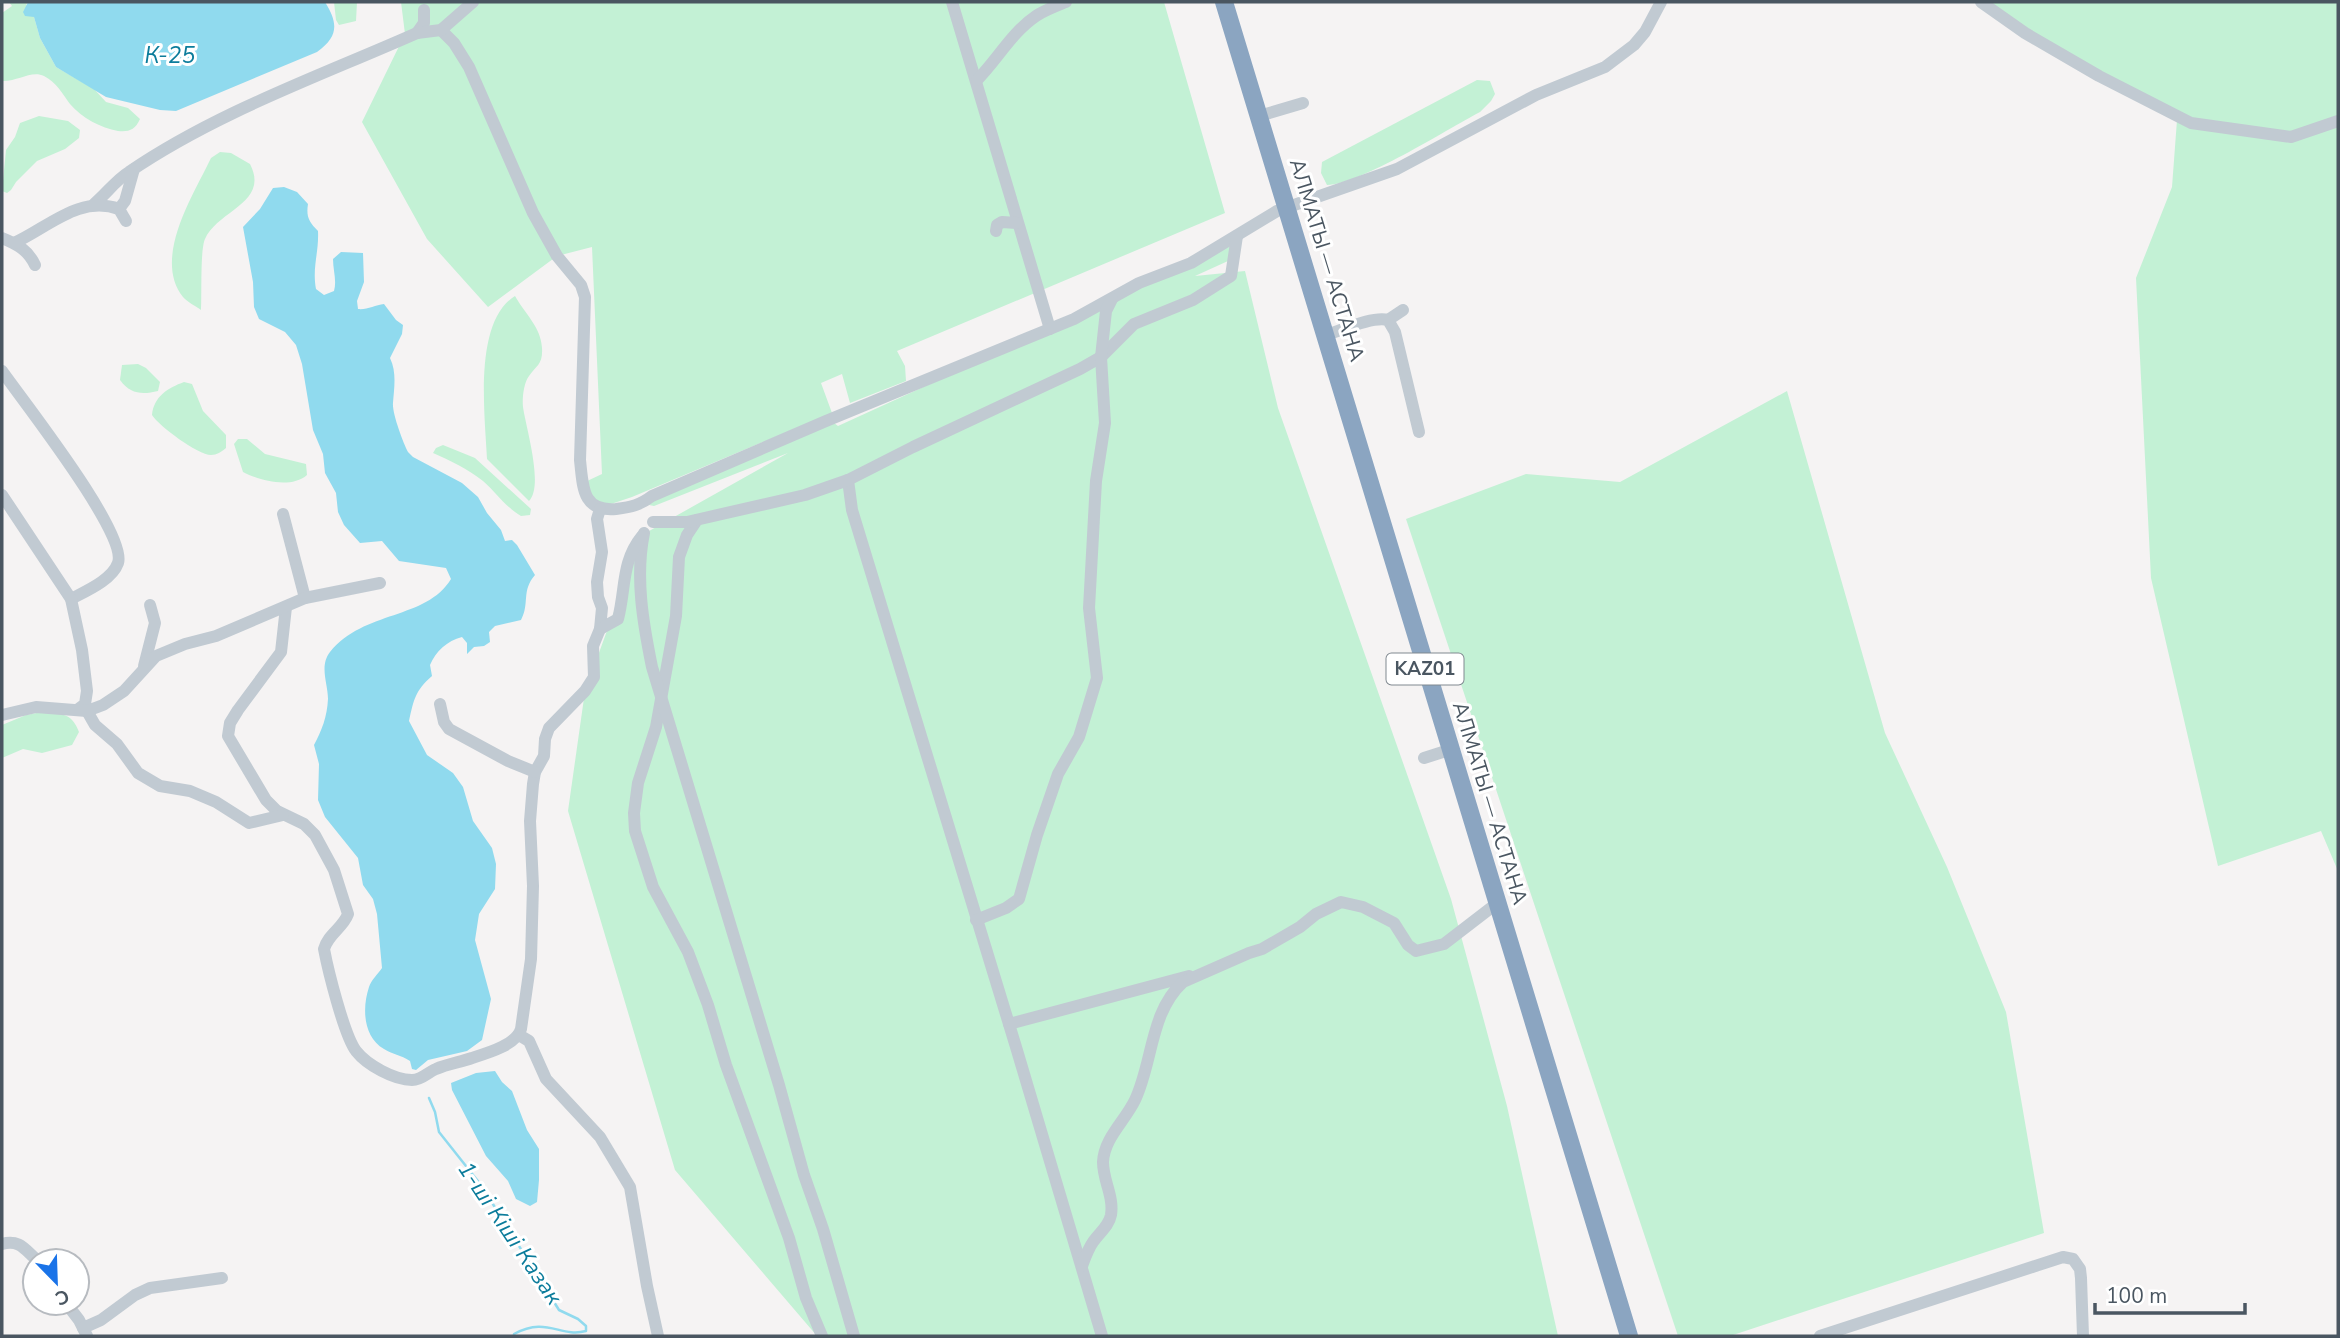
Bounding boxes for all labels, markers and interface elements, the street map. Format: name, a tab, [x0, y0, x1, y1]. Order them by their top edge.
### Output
water label: К-25	[145, 40, 196, 71]
street label: АЛМАТЫ — АСТАНА	[1283, 155, 1371, 365]
road number: KАZ01	[1386, 654, 1464, 684]
street label: АЛМАТЫ — АСТАНА	[1446, 698, 1534, 908]
water label: 1-ші Кіші Казак	[451, 1155, 570, 1311]
north arrow	[21, 1247, 91, 1317]
scale bar	[2095, 1272, 2246, 1316]
text: С	[51, 1282, 73, 1311]
text: 100 m	[2106, 1282, 2167, 1310]

